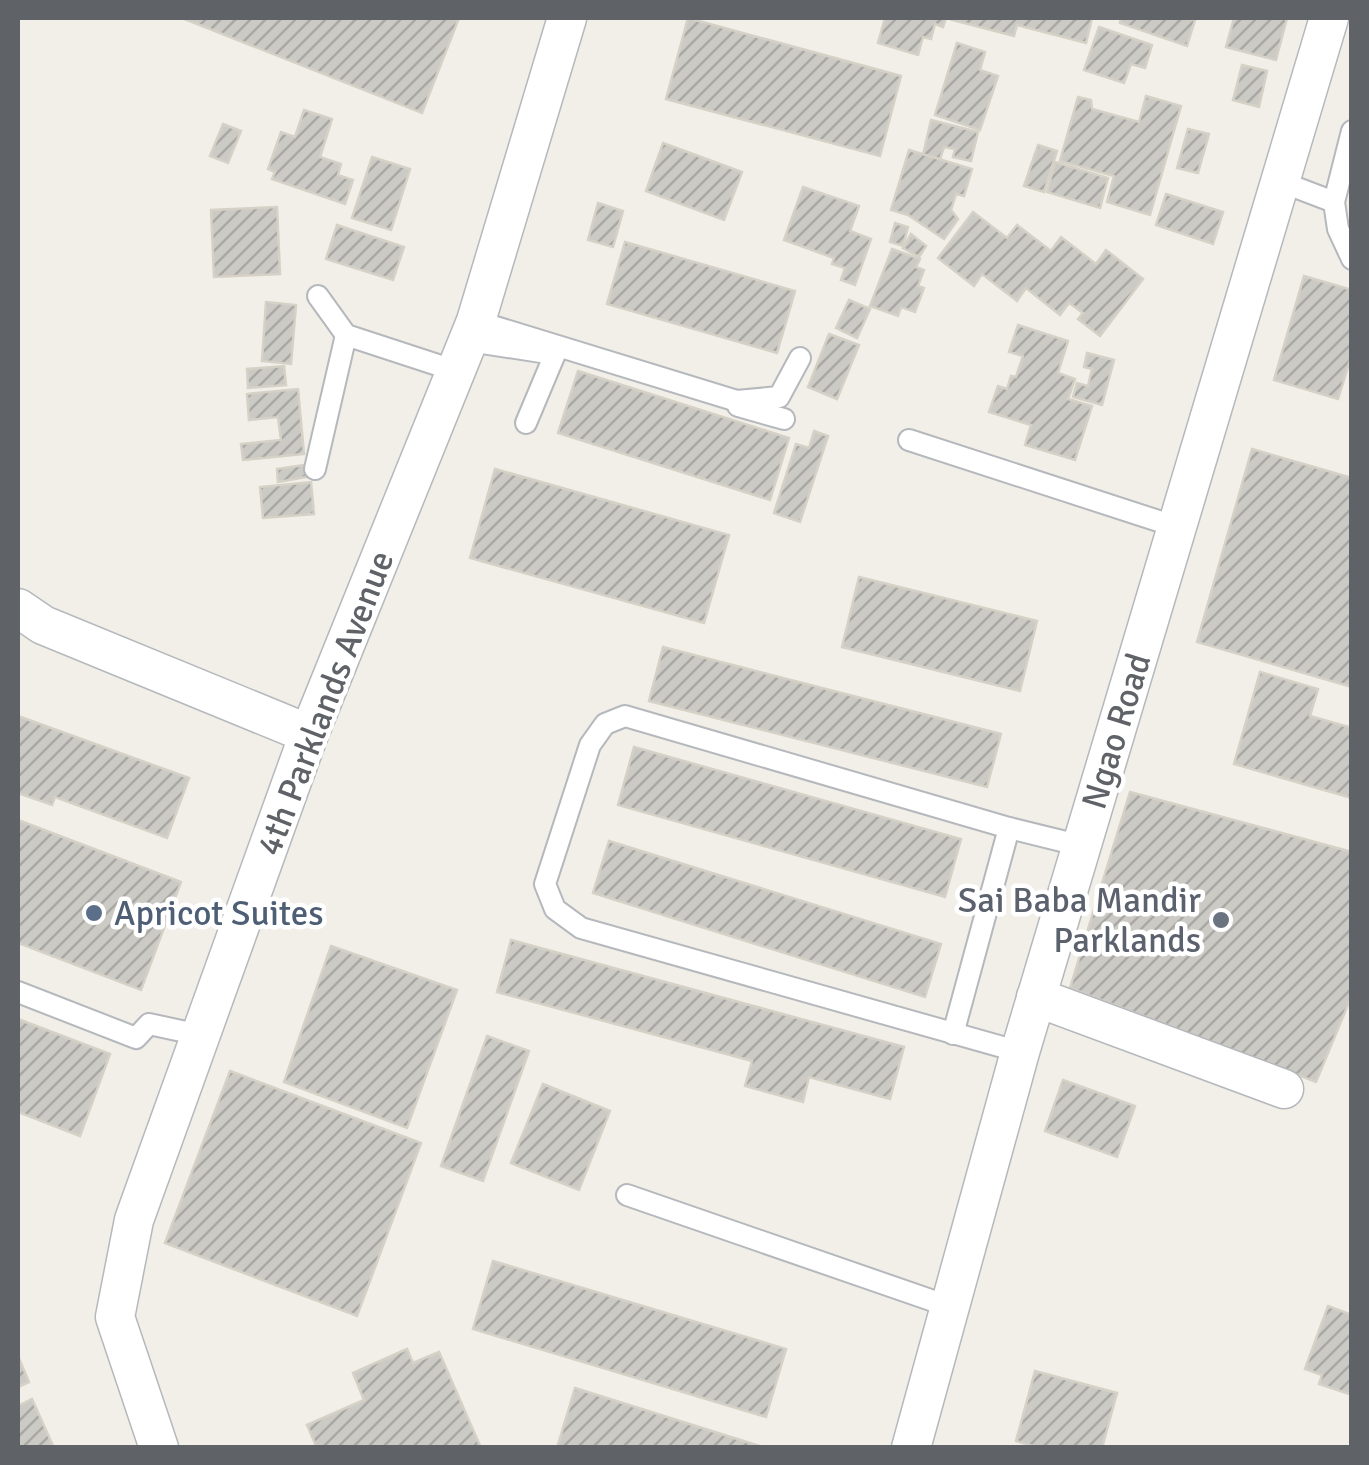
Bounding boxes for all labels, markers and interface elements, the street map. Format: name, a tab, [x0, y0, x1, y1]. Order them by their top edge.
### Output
street label: 4th Parklands Avenue	[248, 545, 403, 862]
street label: Ngao Road	[1072, 648, 1161, 814]
place label: Sai Baba Mandir Parklands	[958, 879, 1201, 962]
place label: Apricot Suites	[114, 892, 324, 935]
marker: Apricot Suites	[83, 902, 105, 924]
marker: Sai Baba Mandir Parklands	[1210, 909, 1232, 931]

